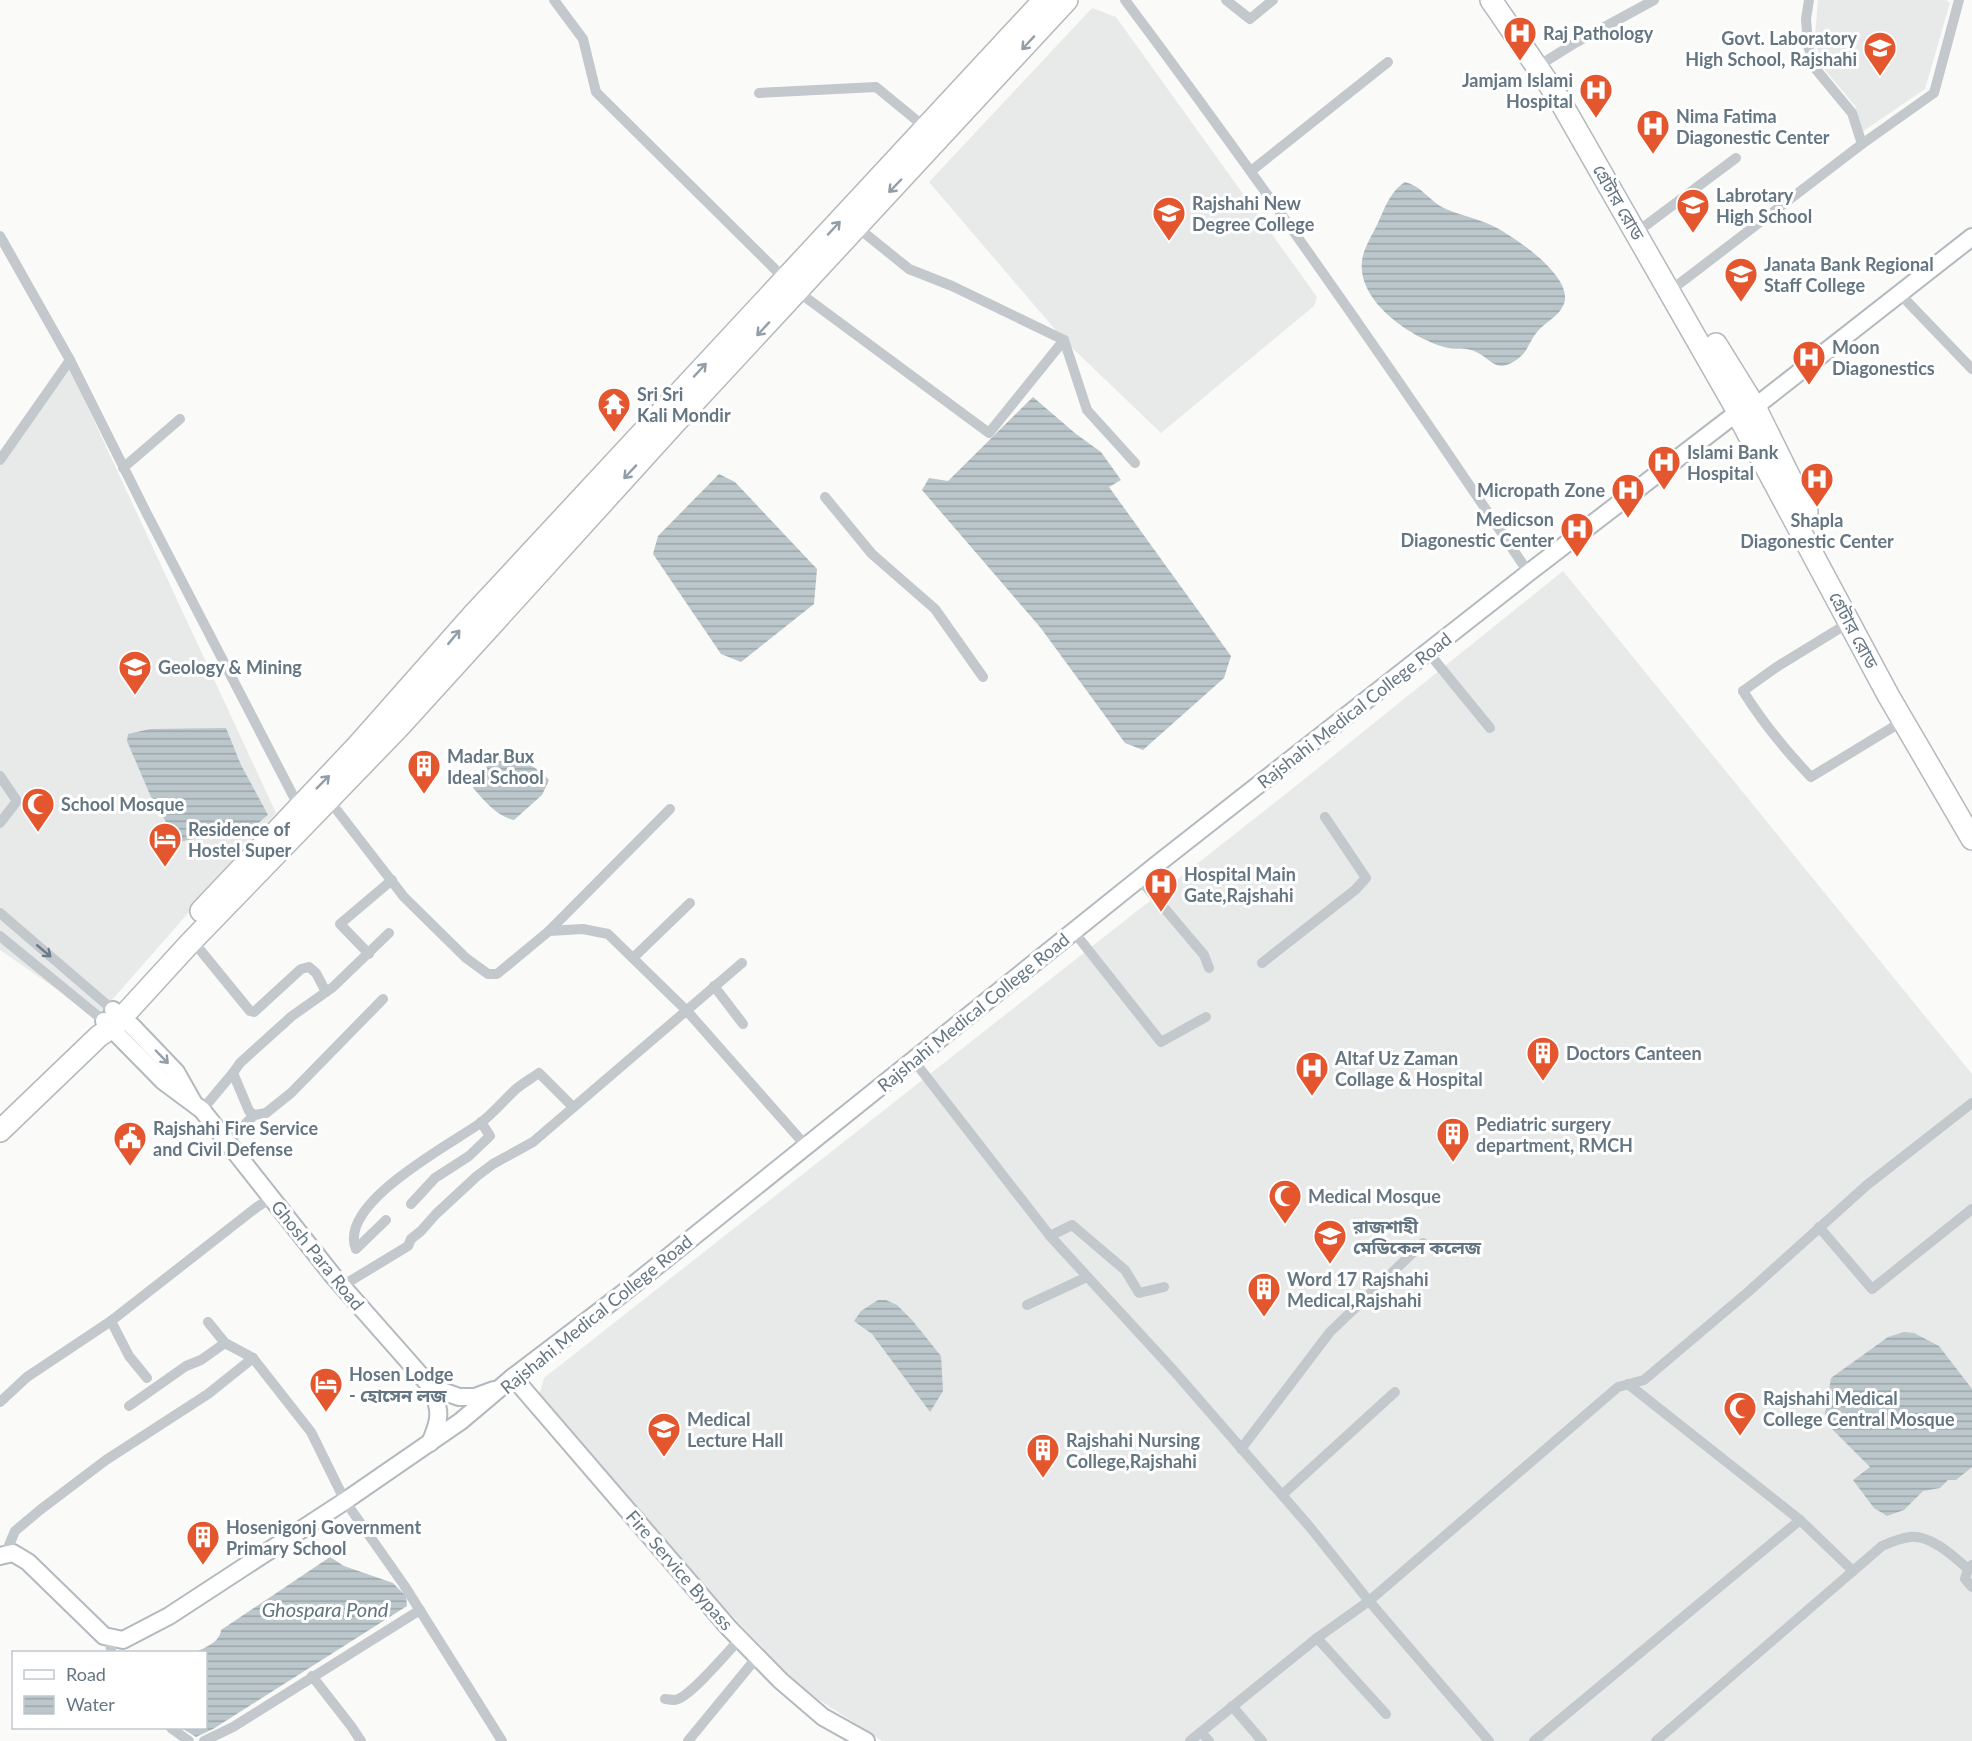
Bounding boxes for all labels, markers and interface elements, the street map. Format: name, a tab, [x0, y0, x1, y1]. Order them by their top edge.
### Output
hospital icon: Raj Pathology	[1502, 15, 1538, 62]
place label: Raj Pathology	[1543, 22, 1654, 44]
place label: Govt. Laboratory High School, Rajshahi	[1685, 27, 1858, 70]
school or university icon: Govt. Laboratory High School, Rajshahi	[1862, 30, 1898, 77]
one-way arrow	[1021, 35, 1035, 50]
place label: Jamjam Islami Hospital	[1462, 69, 1573, 112]
hospital icon: Jamjam Islami Hospital	[1578, 72, 1614, 119]
place label: Nima Fatima Diagonestic Center	[1676, 105, 1830, 148]
hospital icon: Nima Fatima Diagonestic Center	[1635, 108, 1671, 155]
street label: গ্রেটার রোড	[1589, 160, 1650, 244]
one-way arrow	[889, 178, 903, 193]
place label: Labrotary High School	[1716, 184, 1812, 227]
school or university icon: Labrotary High School	[1675, 187, 1711, 234]
place label: Rajshahi New Degree College	[1192, 192, 1315, 235]
school or university icon: Rajshahi New Degree College	[1151, 195, 1187, 242]
one-way arrow	[826, 221, 840, 236]
place label: Janata Bank Regional Staff College	[1764, 253, 1934, 296]
school or university icon: Janata Bank Regional Staff College	[1723, 256, 1759, 303]
one-way arrow	[756, 321, 770, 336]
place label: Moon Diagonestics	[1832, 336, 1935, 379]
hospital icon: Moon Diagonestics	[1791, 339, 1827, 386]
one-way arrow	[693, 363, 707, 378]
place label: Sri Sri Kali Mondir	[637, 383, 731, 426]
temple icon: Sri Sri Kali Mondir	[596, 386, 632, 433]
place label: Islami Bank Hospital	[1687, 441, 1779, 484]
hospital icon: Islami Bank Hospital	[1646, 444, 1682, 491]
hospital icon: Shapla Diagonestic Center	[1799, 461, 1835, 508]
one-way arrow	[623, 465, 638, 480]
hospital icon: Micropath Zone	[1610, 472, 1646, 519]
place label: Micropath Zone	[1477, 479, 1605, 501]
place label: Medicson Diagonestic Center	[1400, 508, 1554, 551]
place label: Shapla Diagonestic Center	[1740, 509, 1894, 552]
hospital icon: Medicson Diagonestic Center	[1559, 511, 1595, 558]
street label: গ্রেটার রোড	[1825, 588, 1883, 672]
street label: Rajshahi Medical College Road	[1253, 627, 1455, 793]
one-way arrow	[447, 630, 461, 645]
school or university icon: Geology & Mining	[117, 649, 153, 696]
place label: Geology & Mining	[158, 656, 302, 678]
place label: Madar Bux Ideal School	[447, 745, 544, 788]
building icon: Madar Bux Ideal School	[406, 748, 442, 795]
one-way arrow	[316, 774, 331, 789]
mosque icon: School Mosque	[20, 786, 56, 833]
place label: School Mosque	[61, 793, 185, 815]
place label: Residence of Hostel Super	[188, 818, 292, 861]
hotel icon: Residence of Hostel Super	[147, 821, 183, 868]
place label: Hospital Main Gate,Rajshahi	[1184, 863, 1296, 906]
hospital icon: Hospital Main Gate,Rajshahi	[1143, 866, 1179, 913]
street label: Rajshahi Medical College Road	[873, 928, 1073, 1096]
one-way arrow	[37, 944, 52, 958]
building icon: Doctors Canteen	[1525, 1035, 1561, 1082]
place label: Doctors Canteen	[1566, 1042, 1702, 1064]
place label: Altaf Uz Zaman Collage & Hospital	[1334, 1047, 1483, 1090]
one-way arrow	[154, 1049, 169, 1064]
hospital icon: Altaf Uz Zaman Collage & Hospital	[1294, 1050, 1330, 1097]
place label: Pediatric surgery department, RMCH	[1476, 1113, 1633, 1156]
building icon: Pediatric surgery department, RMCH	[1435, 1116, 1471, 1163]
place label: Rajshahi Fire Service and Civil Defense	[153, 1117, 318, 1160]
public building icon: Rajshahi Fire Service and Civil Defense	[112, 1120, 148, 1167]
mosque icon: Medical Mosque	[1267, 1178, 1303, 1225]
place label: Medical Mosque	[1308, 1185, 1441, 1207]
street label: Ghosh Para Road	[267, 1196, 369, 1314]
place label: রাজশাহী মেডিকেল কলেজ	[1352, 1215, 1482, 1258]
school or university icon: রাজশাহী মেডিকেল কলেজ	[1312, 1218, 1348, 1265]
street label: Rajshahi Medical College Road	[496, 1230, 696, 1398]
place label: Word 17 Rajshahi Medical,Rajshahi	[1287, 1268, 1429, 1311]
building icon: Word 17 Rajshahi Medical,Rajshahi	[1246, 1271, 1282, 1318]
place label: Hosen Lodge - হোসেন লজ	[349, 1363, 454, 1406]
hotel icon: Hosen Lodge - হোসেন লজ	[308, 1366, 344, 1413]
place label: Rajshahi Medical College Central Mosque	[1763, 1387, 1955, 1430]
mosque icon: Rajshahi Medical College Central Mosque	[1722, 1390, 1758, 1437]
place label: Medical Lecture Hall	[687, 1408, 783, 1451]
school or university icon: Medical Lecture Hall	[646, 1411, 682, 1458]
place label: Rajshahi Nursing College,Rajshahi	[1066, 1429, 1201, 1472]
building icon: Rajshahi Nursing College,Rajshahi	[1025, 1432, 1061, 1479]
street label: Fire Service Bypass	[622, 1505, 738, 1635]
place label: Hosenigonj Government Primary School	[226, 1516, 421, 1559]
building icon: Hosenigonj Government Primary School	[185, 1519, 221, 1566]
water label: Ghospara Pond	[262, 1597, 389, 1621]
legend	[12, 1651, 207, 1729]
text: Road	[66, 1663, 106, 1685]
text: Water	[66, 1693, 115, 1715]

